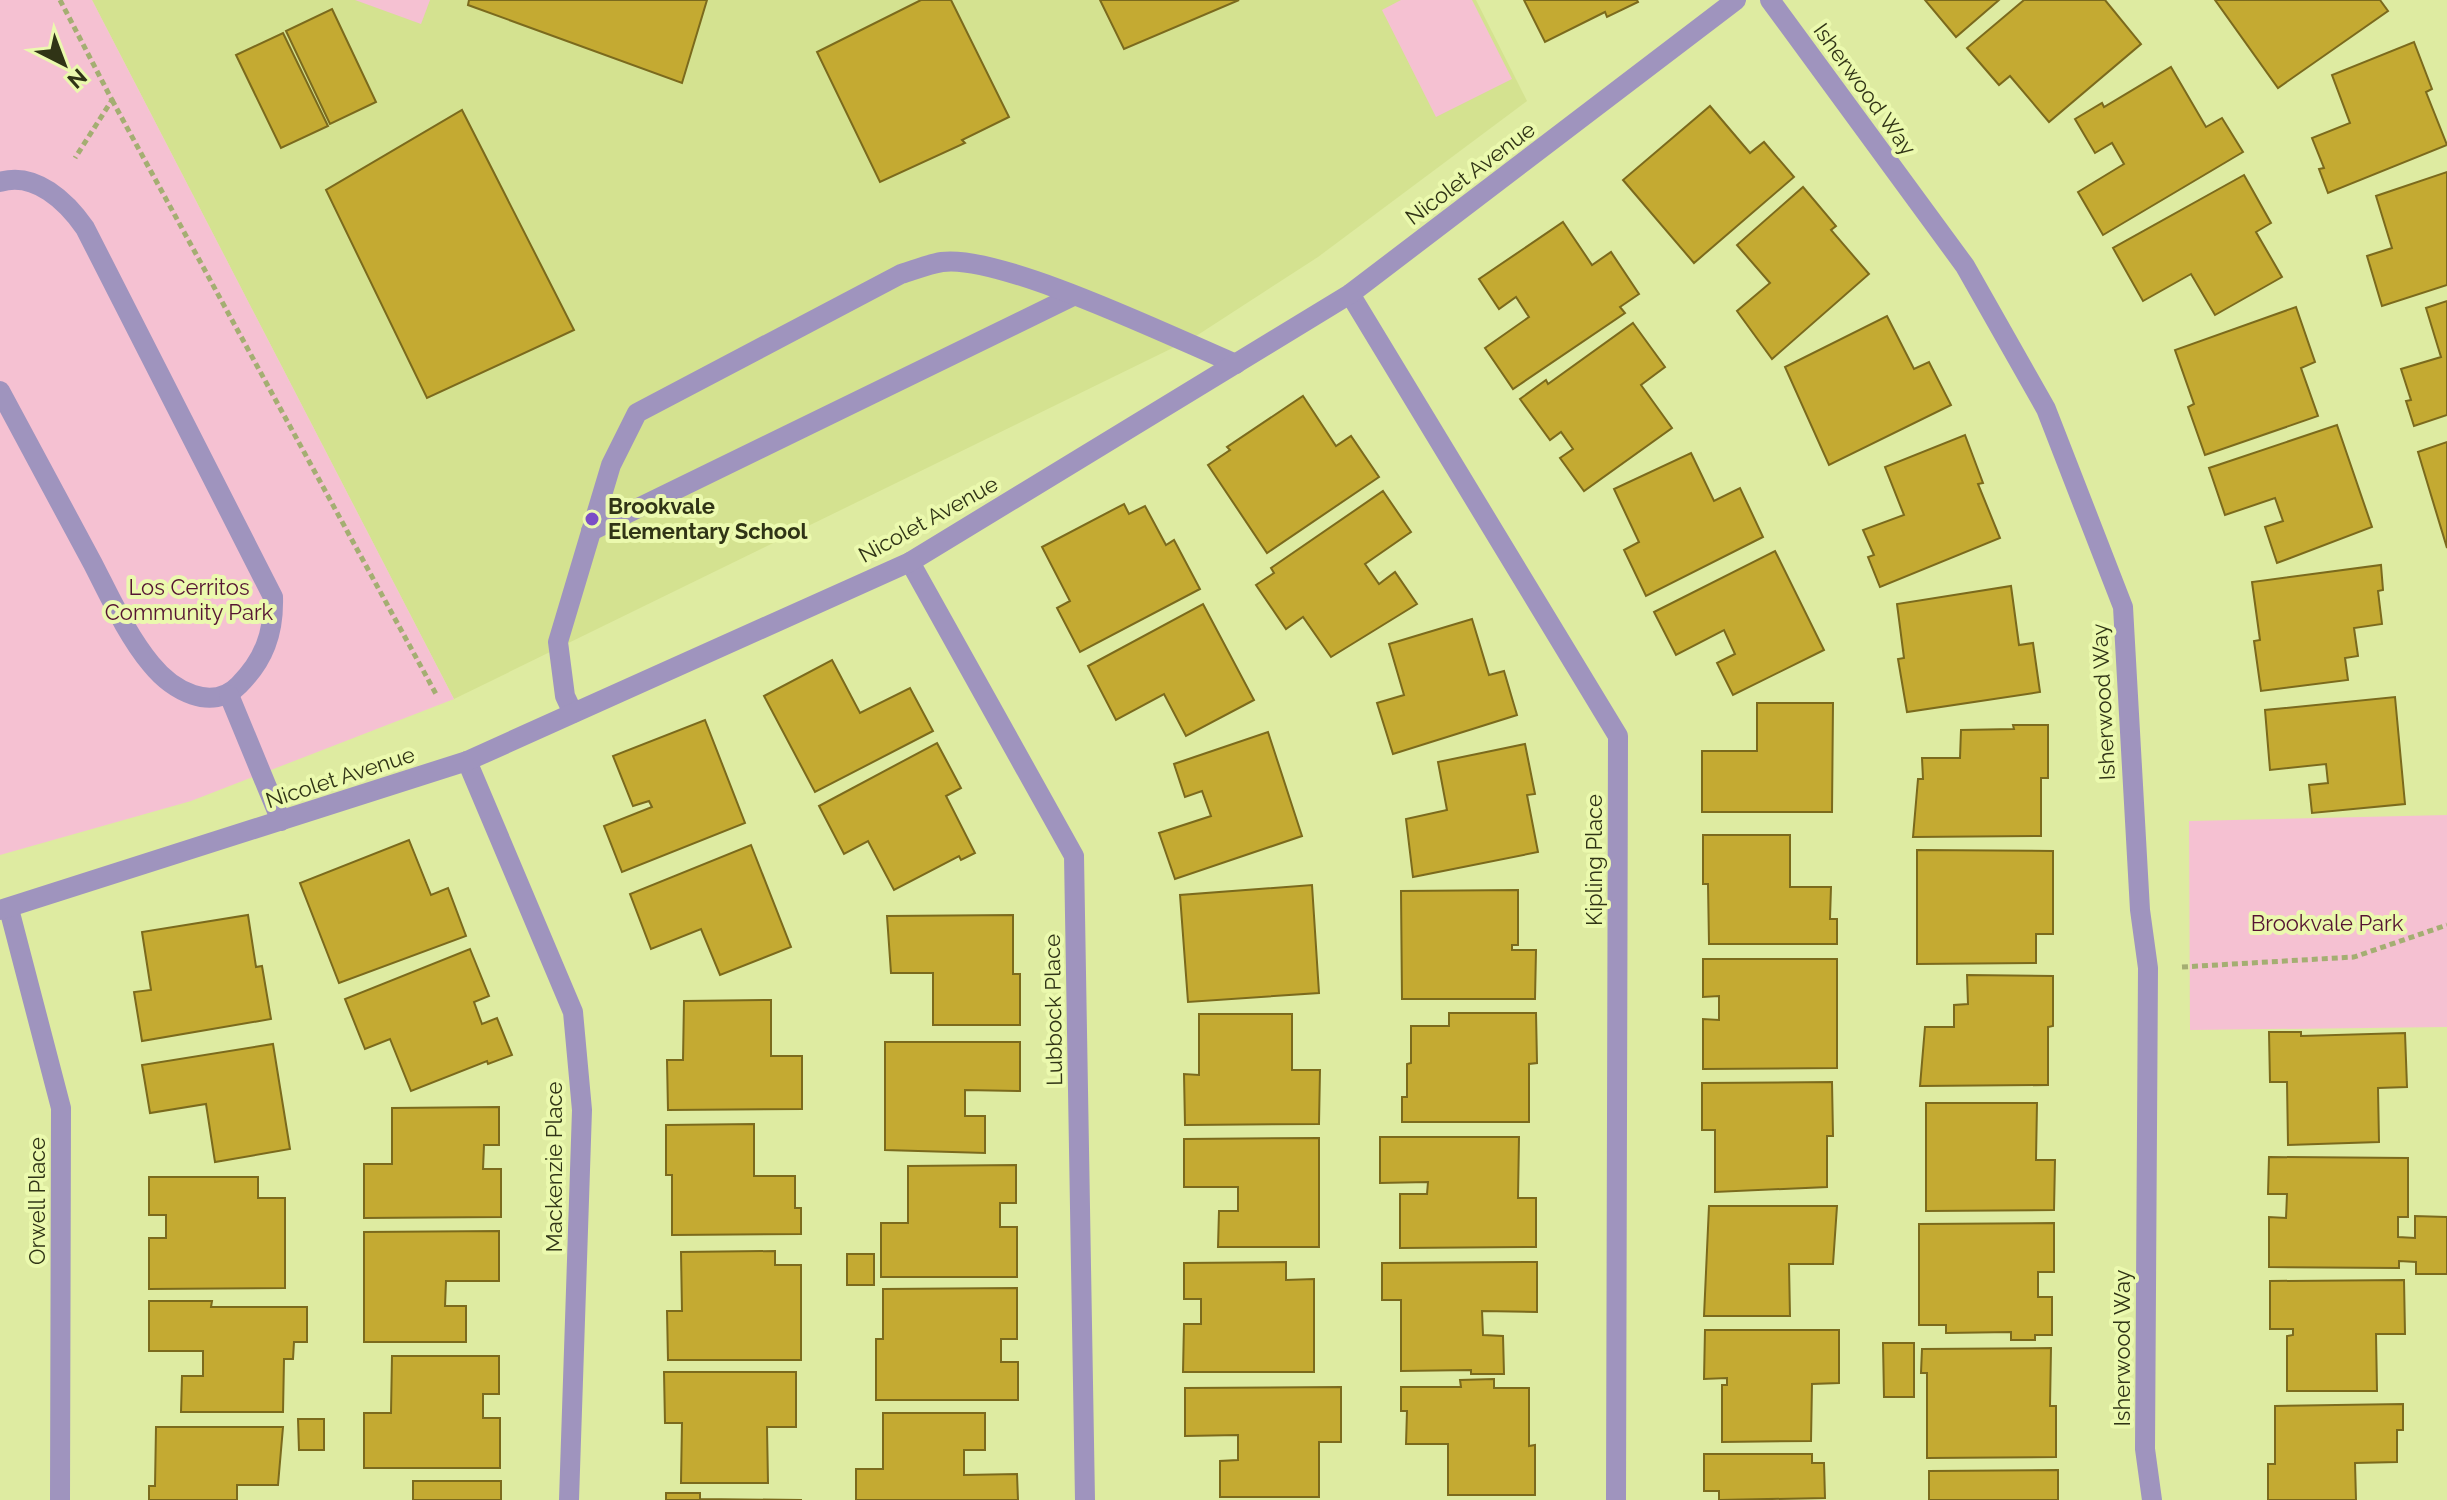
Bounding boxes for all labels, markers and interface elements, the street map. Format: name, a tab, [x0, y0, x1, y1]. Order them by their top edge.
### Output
street label: Isherwood Way	[1808, 18, 1922, 160]
north arrow	[24, 24, 104, 104]
text: N	[62, 64, 92, 94]
street label: Nicolet Avenue	[1400, 116, 1540, 230]
street label: Nicolet Avenue	[854, 470, 1002, 568]
place label: Brookvale Elementary School	[608, 493, 809, 544]
marker: Brookvale Elementary School	[583, 510, 601, 528]
park label: Los Cerritos Community Park	[105, 574, 274, 625]
street label: Isherwood Way	[2086, 623, 2120, 781]
street label: Nicolet Avenue	[262, 741, 418, 813]
street label: Kipling Place	[1581, 794, 1607, 926]
park label: Brookvale Park	[2251, 910, 2404, 936]
street label: Lubbock Place	[1039, 934, 1067, 1086]
street label: Mackenzie Place	[541, 1082, 567, 1252]
street label: Orwell Place	[24, 1137, 50, 1265]
street label: Isherwood Way	[2109, 1269, 2135, 1427]

